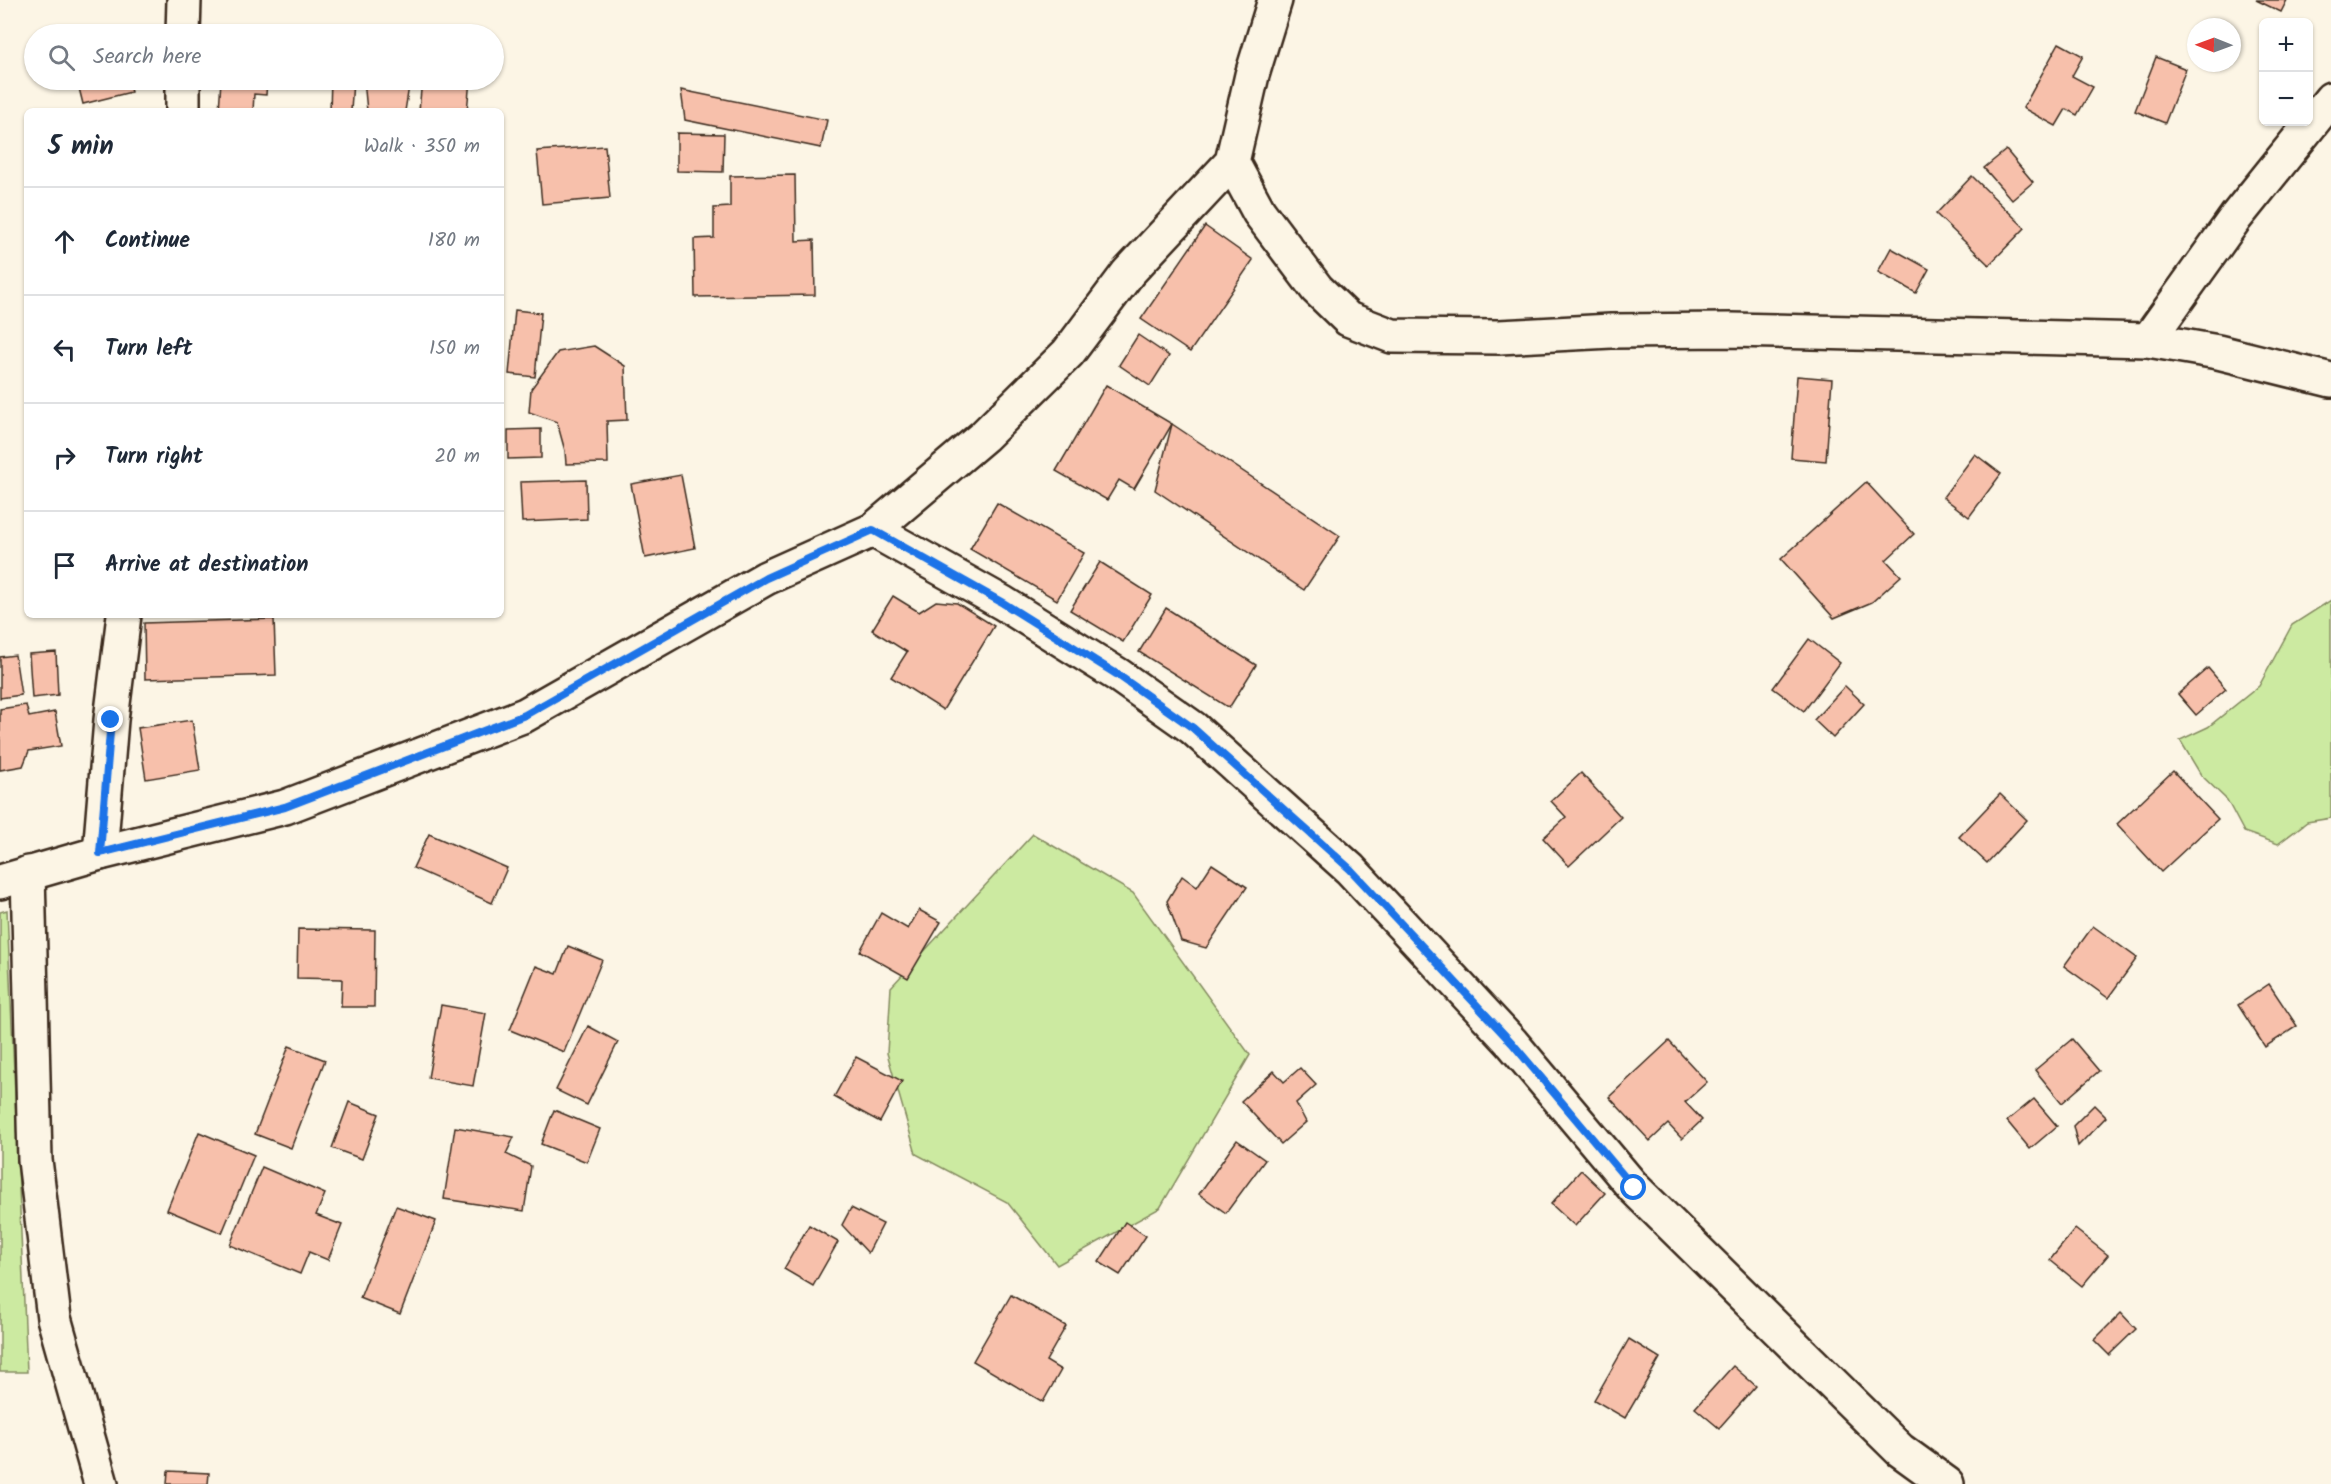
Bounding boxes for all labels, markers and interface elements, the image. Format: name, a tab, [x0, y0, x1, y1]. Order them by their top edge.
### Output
north arrow	[2187, 18, 2241, 72]
map controls	[2259, 18, 2313, 126]
button: +	[2259, 18, 2313, 72]
search box	[24, 24, 504, 90]
text: Search here	[93, 40, 201, 75]
icon: search	[45, 41, 78, 74]
button: −	[2259, 72, 2313, 126]
text: 5 min	[48, 126, 114, 168]
text: Walk · 350 m	[364, 131, 480, 163]
text: Continue	[105, 224, 190, 259]
icon: ahead	[48, 225, 81, 258]
text: 180 m	[428, 225, 480, 257]
text: Turn left	[105, 332, 192, 367]
icon: left	[48, 333, 81, 366]
text: 150 m	[429, 333, 480, 365]
text: Turn right	[105, 440, 203, 475]
icon: right	[48, 441, 81, 474]
text: 20 m	[434, 441, 480, 473]
text: Arrive at destination	[105, 548, 308, 583]
icon: arrive	[48, 549, 81, 582]
route end	[97, 706, 123, 732]
route start	[1620, 1174, 1646, 1200]

